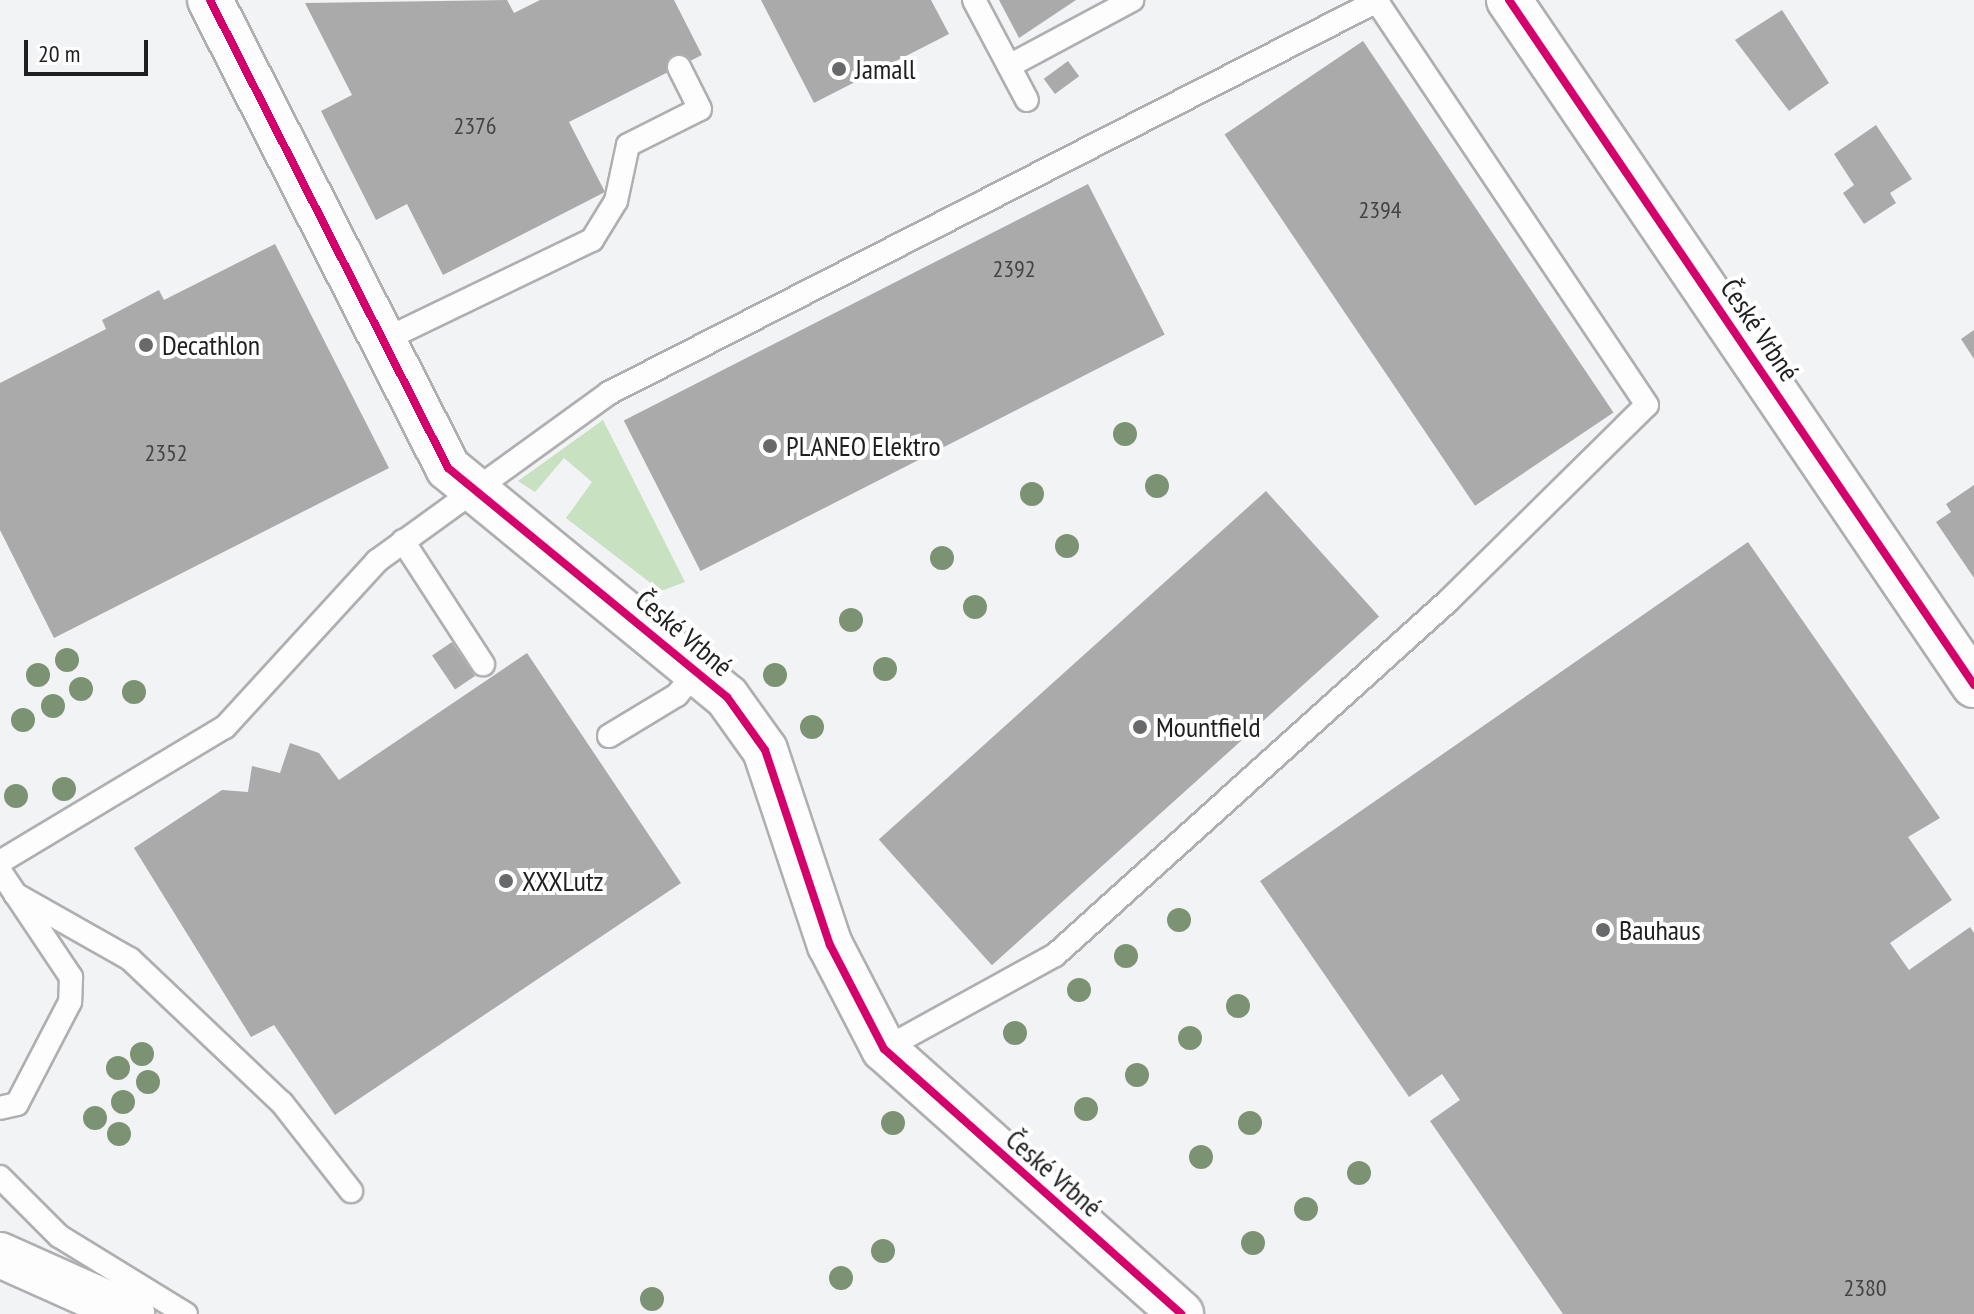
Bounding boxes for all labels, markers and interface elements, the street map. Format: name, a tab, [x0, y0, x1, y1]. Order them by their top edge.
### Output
scale bar	[28, 24, 152, 74]
text: 20 m	[38, 38, 80, 69]
place label: Jamall	[855, 52, 915, 86]
marker: Jamall	[830, 60, 848, 78]
house number: 2376	[453, 112, 497, 140]
house number: 2394	[1358, 196, 1402, 224]
house number: 2392	[992, 255, 1036, 283]
street label: České Vrbné	[1713, 272, 1807, 388]
place label: Decathlon	[162, 328, 260, 362]
marker: Decathlon	[137, 336, 155, 354]
place label: PLANEO Elektro	[786, 429, 940, 463]
marker: PLANEO Elektro	[761, 437, 779, 455]
house number: 2352	[144, 439, 188, 467]
street label: České Vrbné	[629, 583, 739, 683]
place label: Mountfield	[1156, 710, 1261, 744]
marker: Mountfield	[1131, 718, 1149, 736]
place label: XXXLutz	[522, 864, 604, 898]
marker: XXXLutz	[497, 872, 515, 890]
place label: Bauhaus	[1619, 913, 1701, 947]
marker: Bauhaus	[1594, 921, 1612, 939]
street label: České Vrbné	[999, 1122, 1109, 1224]
house number: 2380	[1843, 1274, 1887, 1302]

